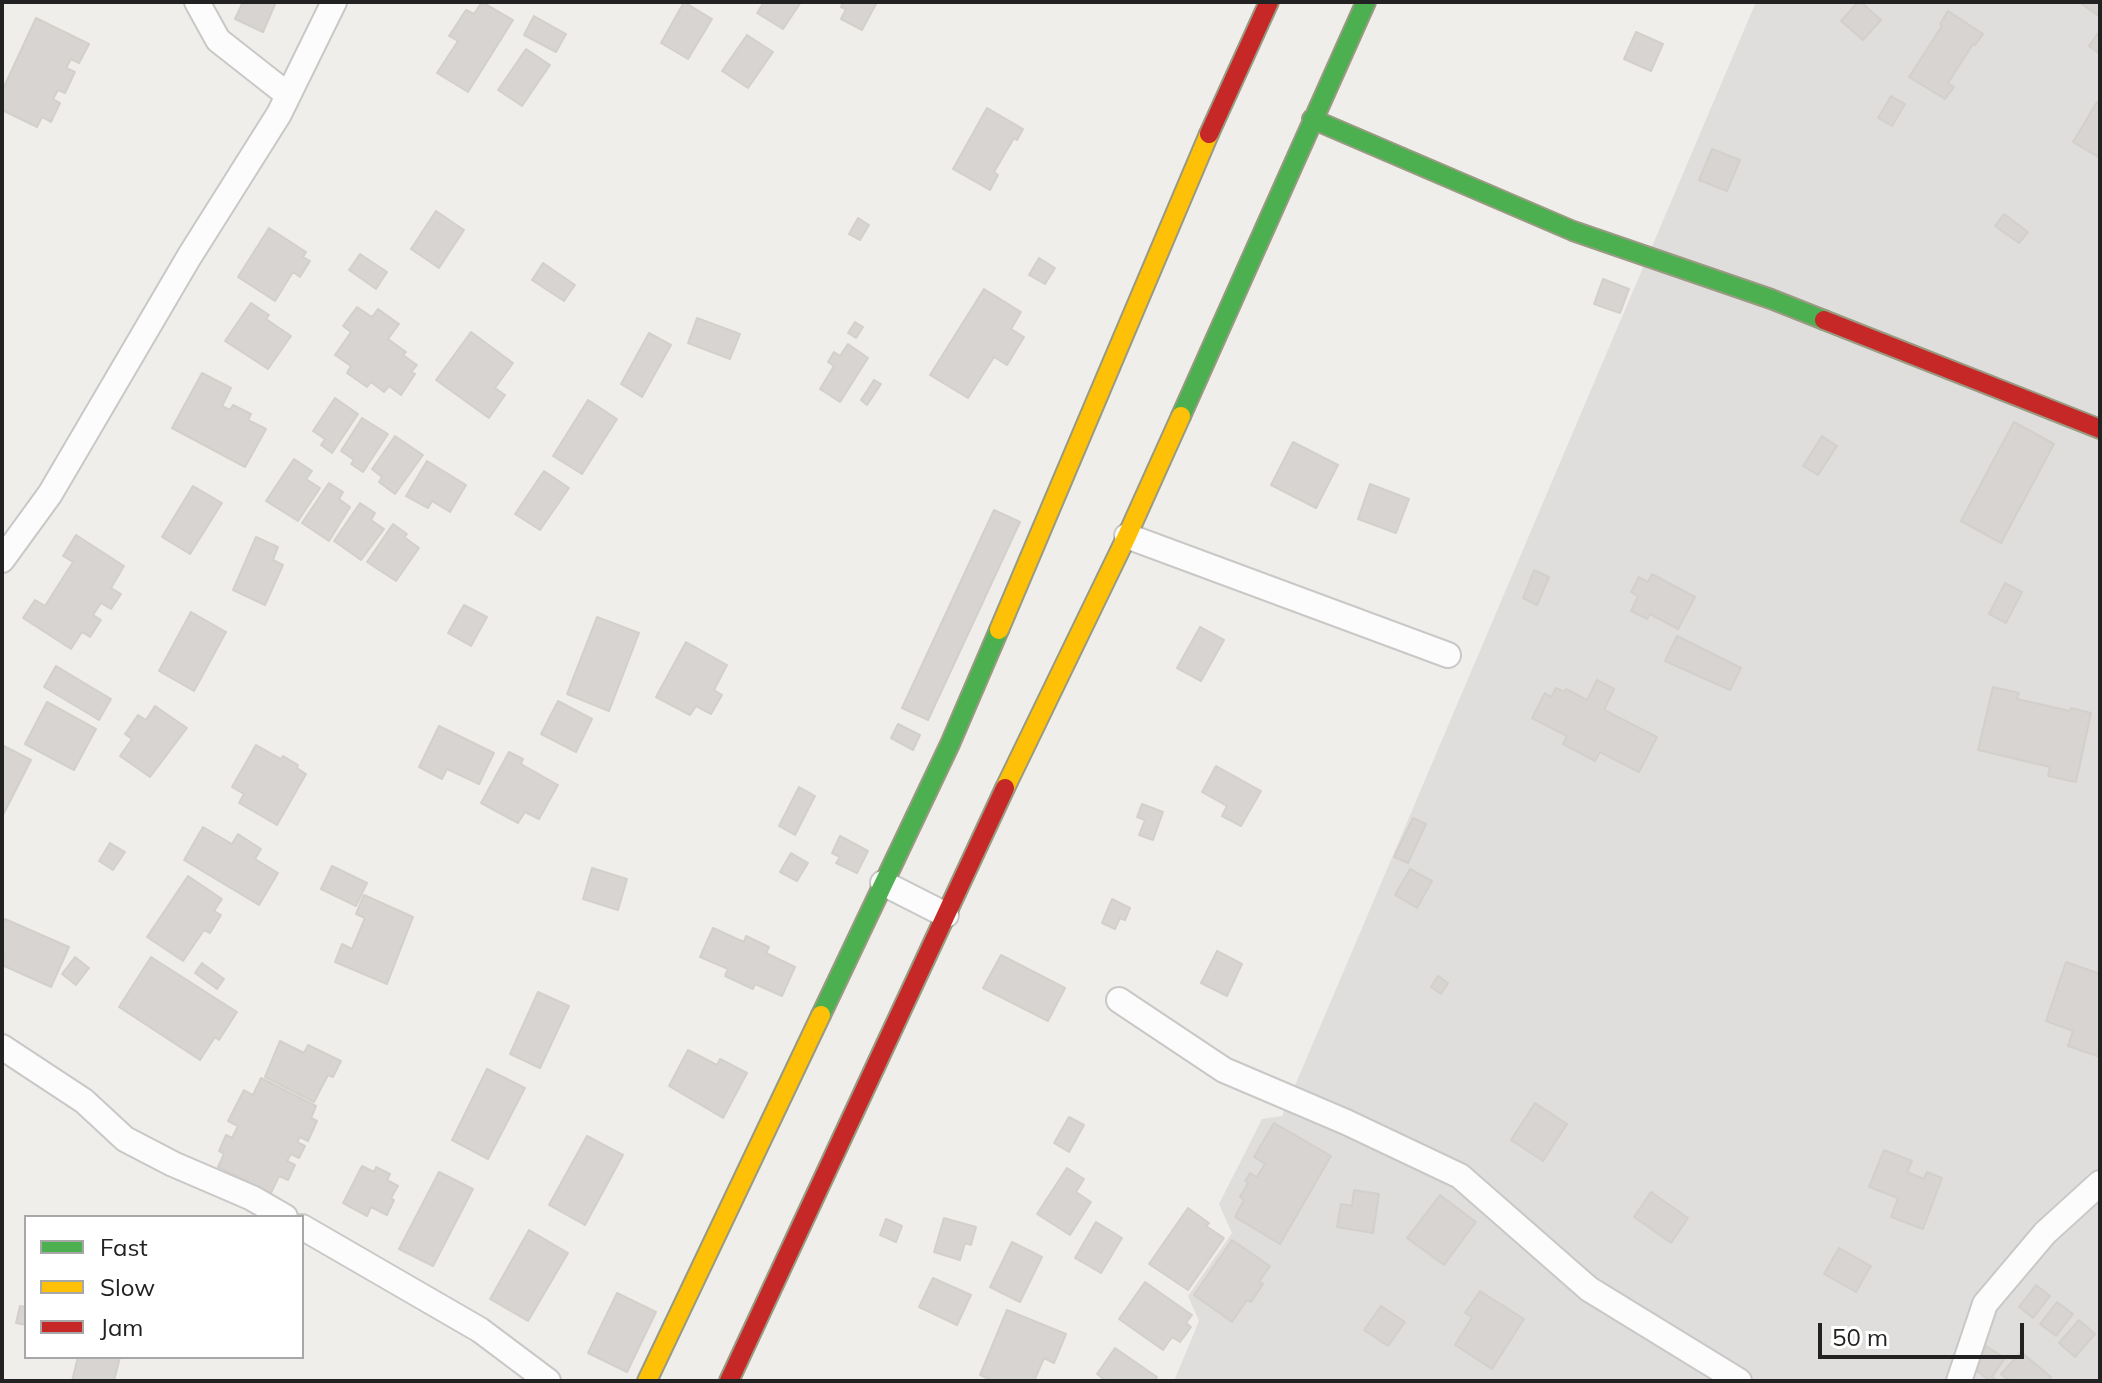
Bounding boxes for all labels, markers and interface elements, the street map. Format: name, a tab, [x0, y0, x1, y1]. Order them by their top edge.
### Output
legend	[24, 1215, 304, 1359]
text: Fast	[100, 1232, 148, 1262]
text: Slow	[100, 1272, 155, 1302]
scale bar	[1822, 1307, 2028, 1357]
text: Jam	[100, 1312, 143, 1342]
text: 50 m	[1832, 1322, 1888, 1352]

